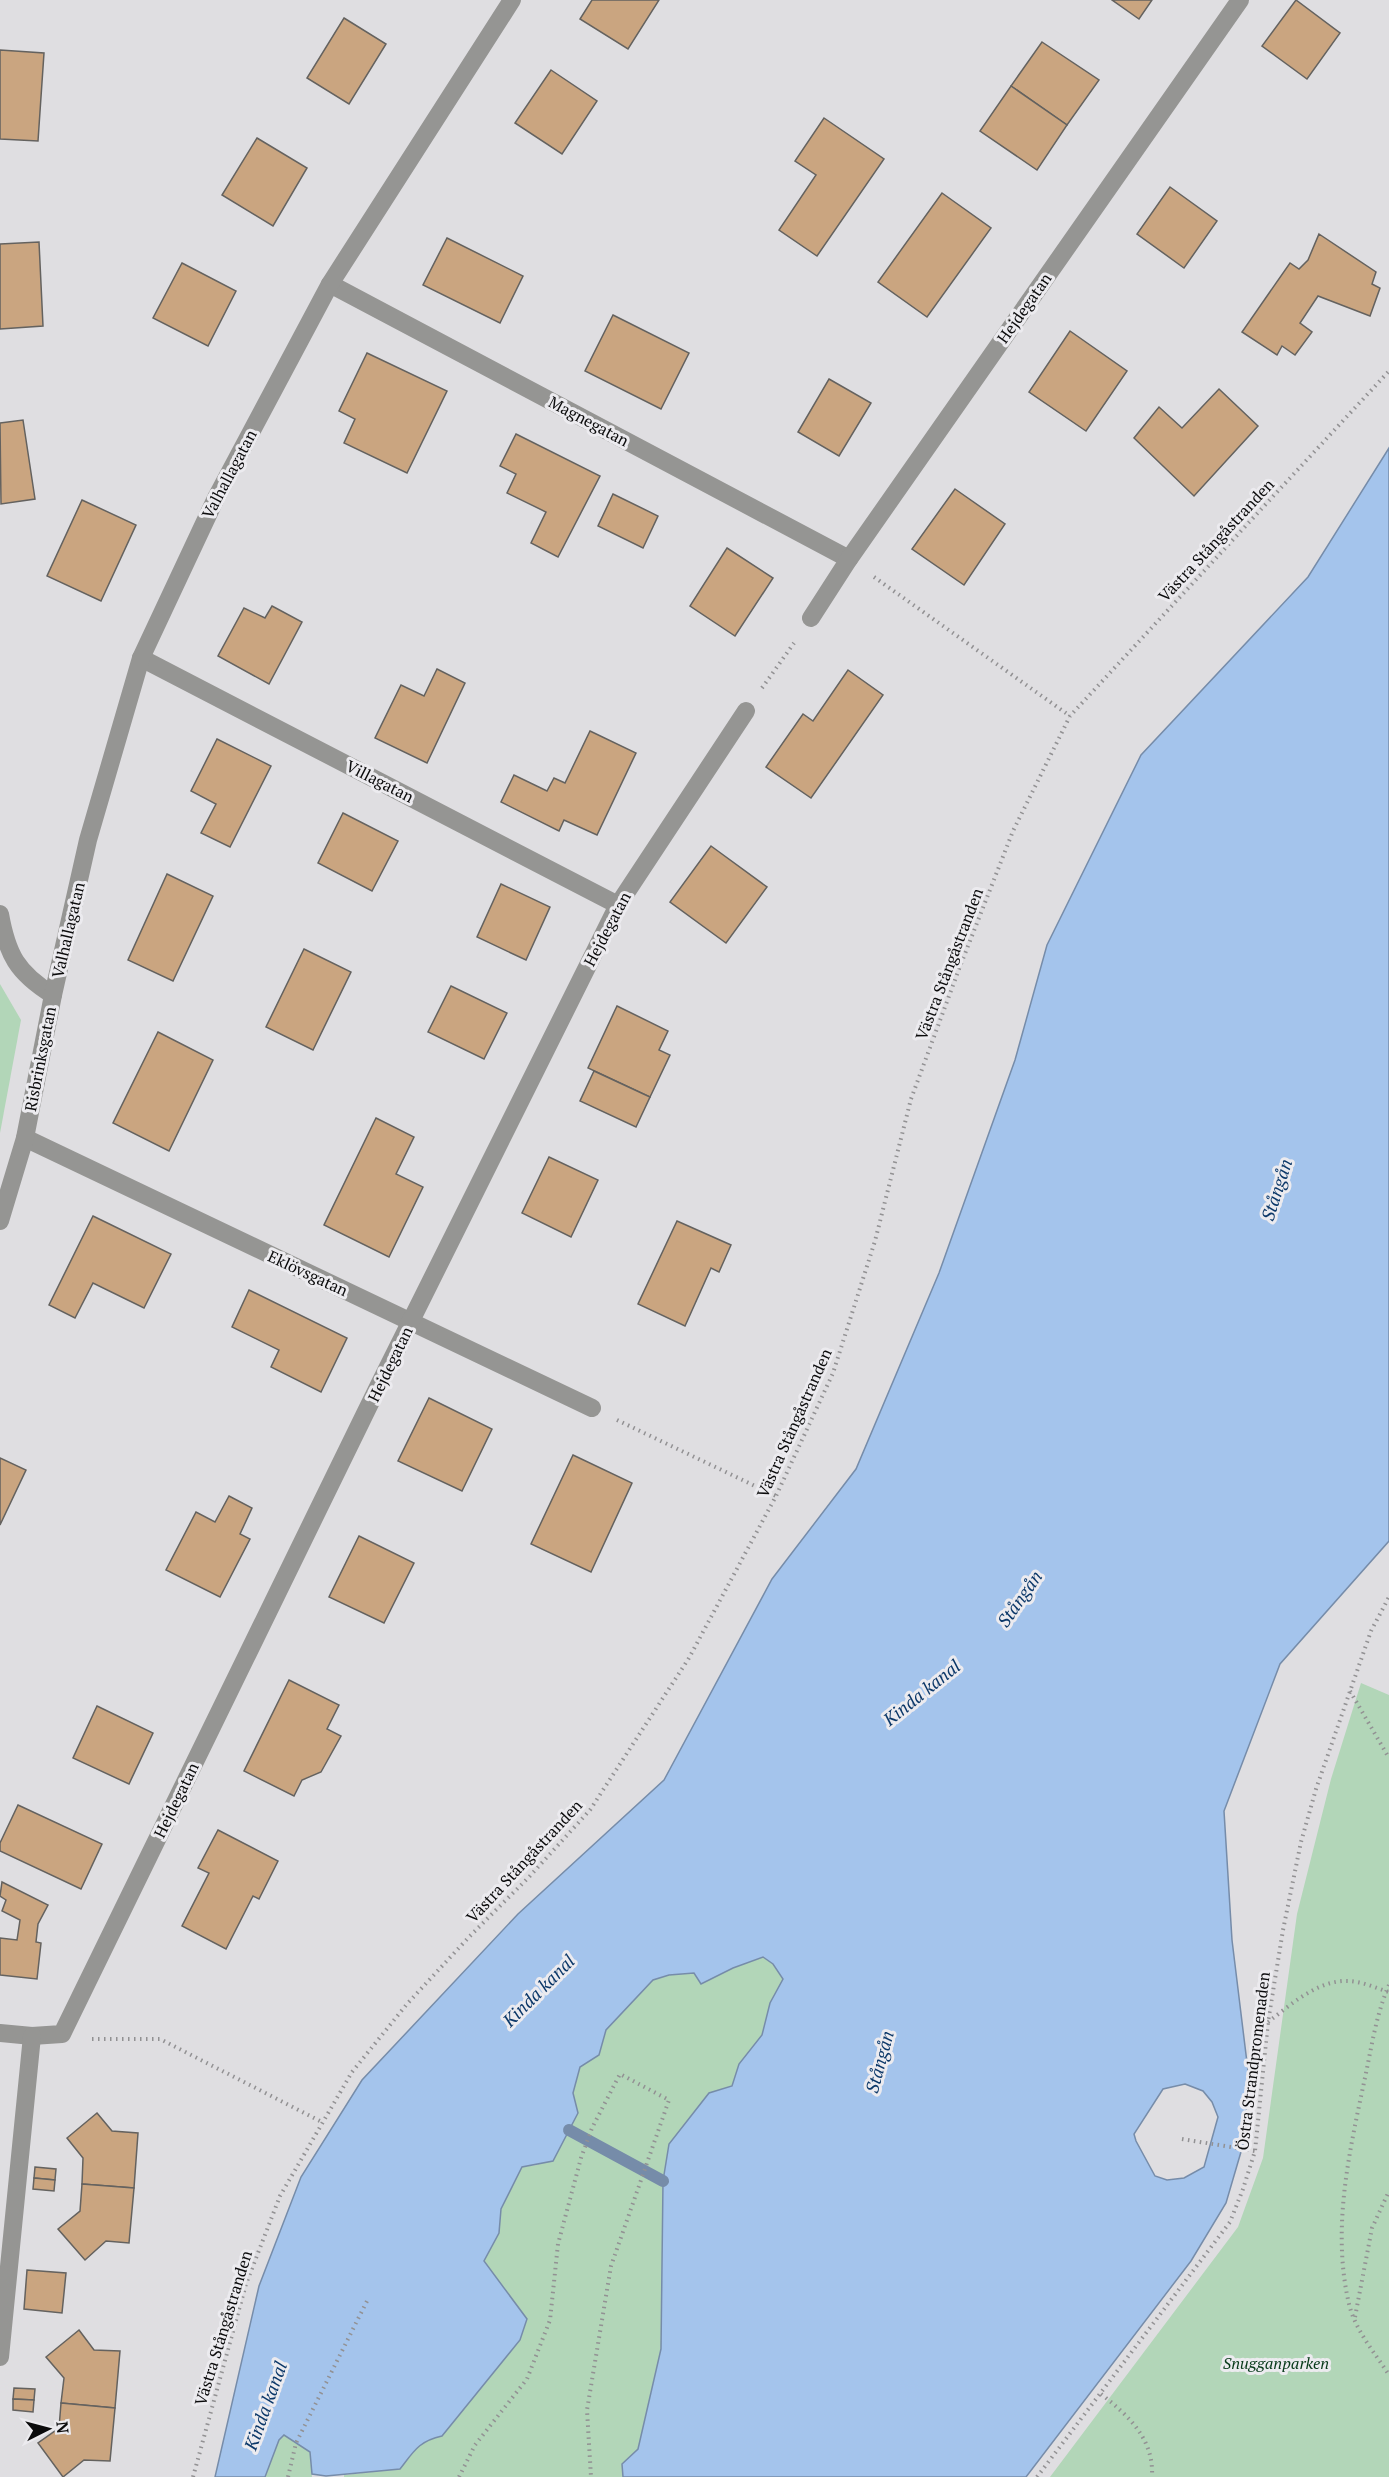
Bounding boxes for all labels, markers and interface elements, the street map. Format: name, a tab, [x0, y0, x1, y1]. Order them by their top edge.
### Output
street label: Hejdegatan	[992, 268, 1057, 348]
street label: Magnegatan	[545, 391, 633, 452]
street label: Valhallagatan	[196, 425, 262, 522]
street label: Västra Stångåstranden	[1153, 473, 1279, 606]
street label: Villagatan	[342, 755, 418, 808]
street label: Valhallagatan	[46, 879, 90, 980]
street label: Västra Stångåstranden	[910, 884, 988, 1043]
street label: Hejdegatan	[578, 888, 636, 970]
street label: Risbrinksgatan	[19, 1004, 61, 1113]
water label: Stångån	[1255, 1156, 1297, 1224]
street label: Eklövsgatan	[264, 1245, 352, 1301]
street label: Hejdegatan	[362, 1322, 418, 1405]
street label: Västra Stångåstranden	[751, 1345, 837, 1501]
water label: Stångån	[991, 1566, 1047, 1631]
water label: Kinda kanal	[877, 1654, 965, 1731]
street label: Hejdegatan	[148, 1758, 204, 1841]
street label: Västra Stångåstranden	[461, 1794, 587, 1927]
water label: Kinda kanal	[496, 1949, 580, 2032]
street label: Östra Strandpromenaden	[1231, 1970, 1275, 2152]
water label: Stångån	[859, 2028, 899, 2096]
street label: Västra Stångåstranden	[189, 2247, 257, 2408]
park label: Snugganparken	[1223, 2352, 1329, 2374]
water label: Kinda kanal	[238, 2358, 292, 2454]
north arrow	[18, 2399, 78, 2459]
text: N	[51, 2420, 74, 2435]

